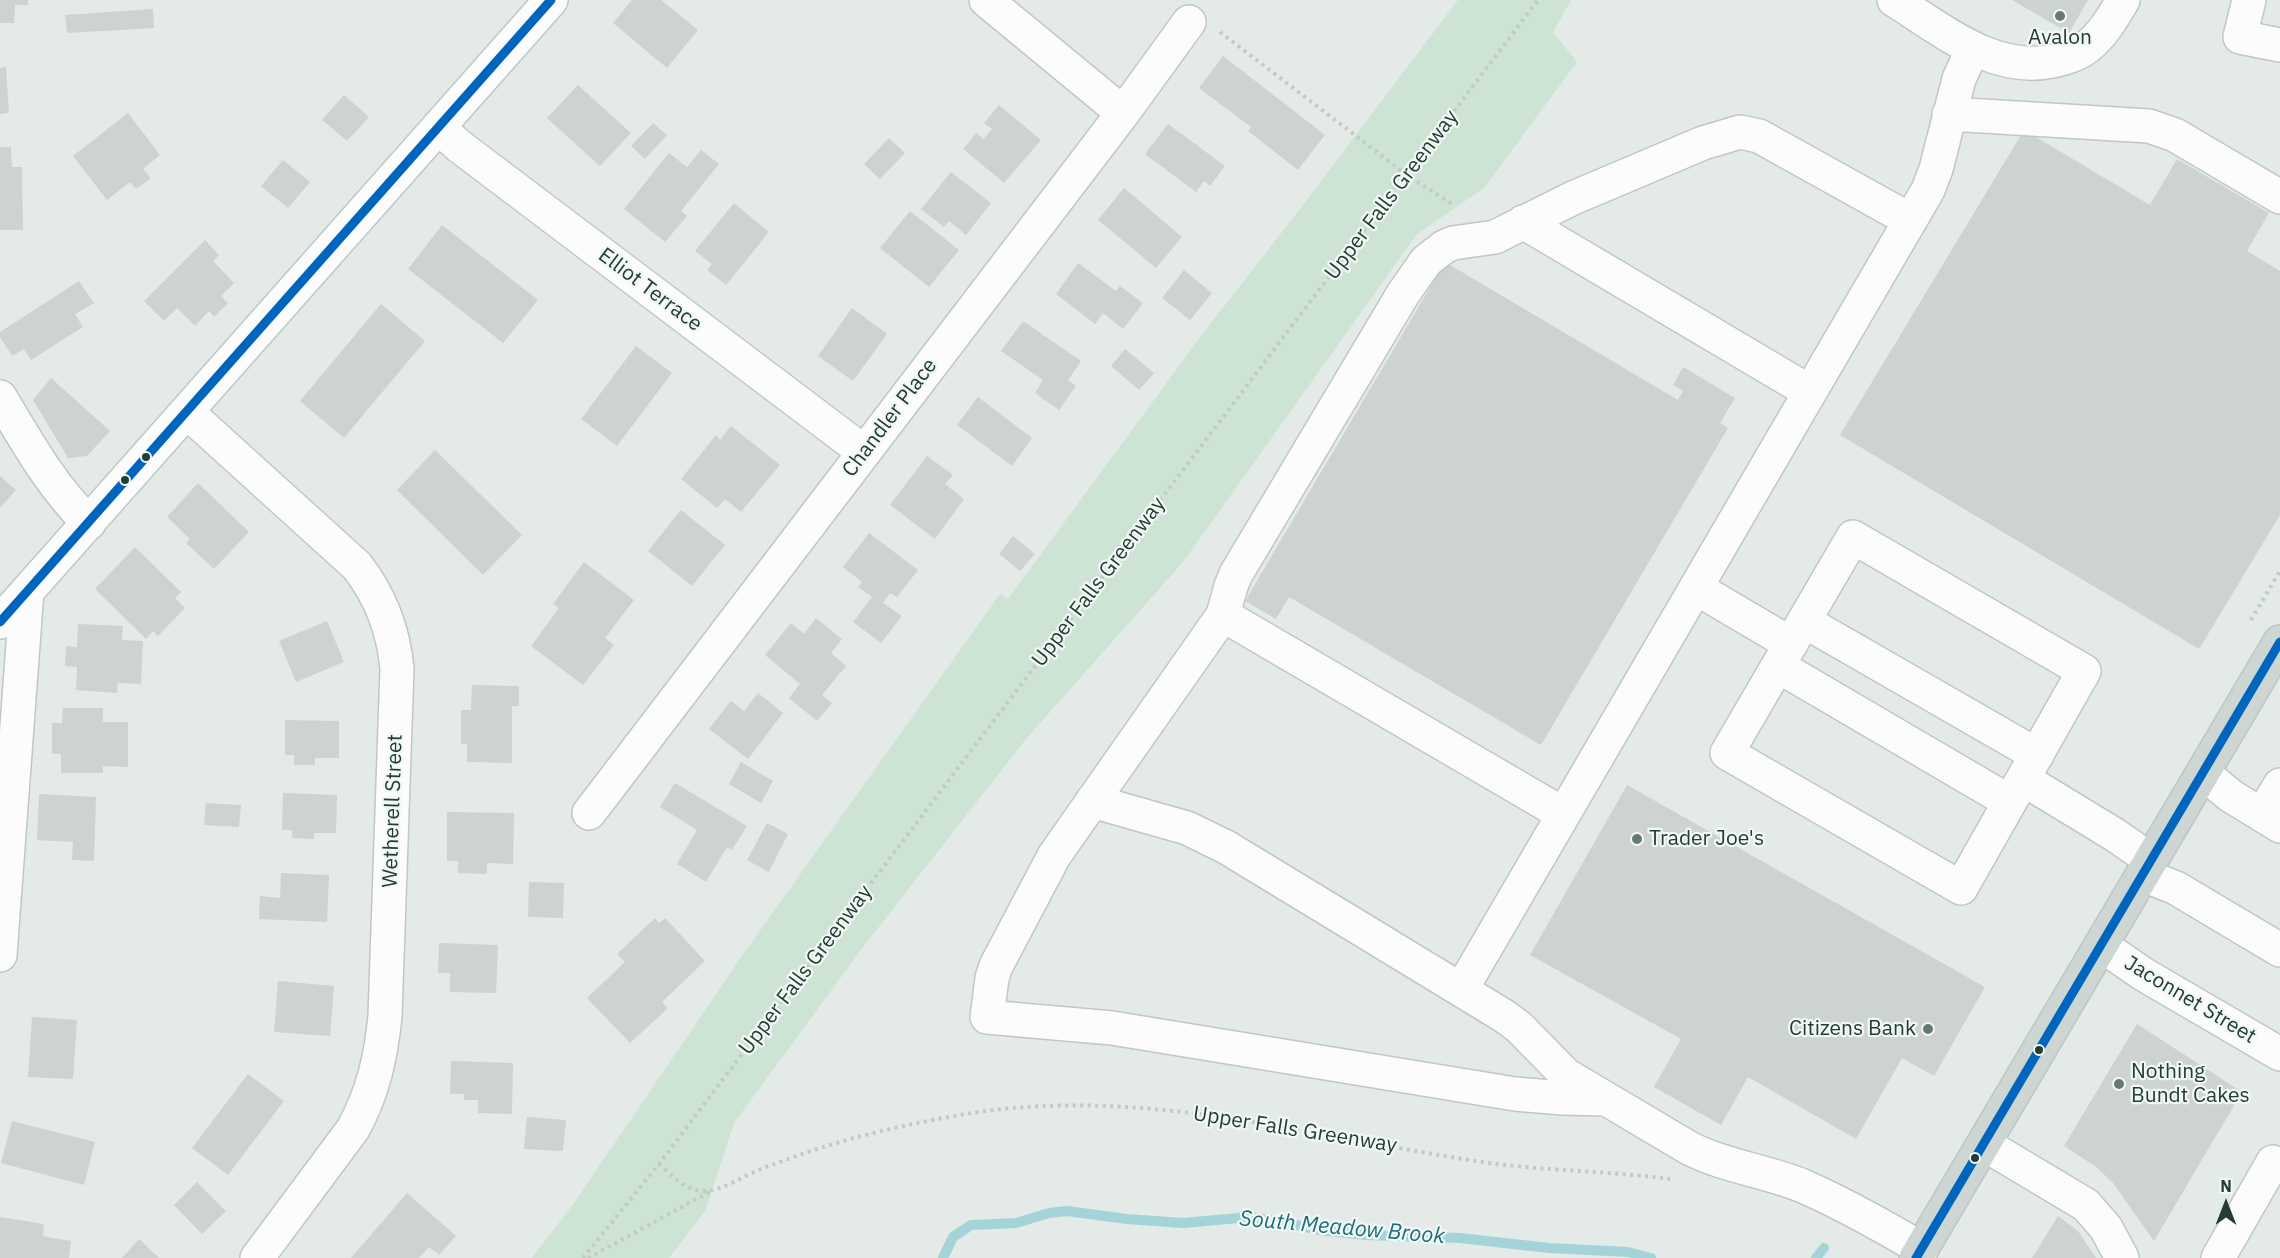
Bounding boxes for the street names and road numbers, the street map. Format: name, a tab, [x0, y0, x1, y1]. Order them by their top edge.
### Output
street label: Upper Falls Greenway	[1320, 105, 1464, 285]
street label: Elliot Terrace	[593, 243, 707, 337]
street label: Chandler Place	[837, 354, 943, 482]
street label: Upper Falls Greenway	[1027, 492, 1171, 672]
street label: Wetherell Street	[378, 734, 408, 888]
street label: Upper Falls Greenway	[734, 880, 878, 1060]
street label: Jaconnet Street	[2119, 951, 2261, 1049]
street label: Upper Falls Greenway	[1191, 1101, 1399, 1159]

